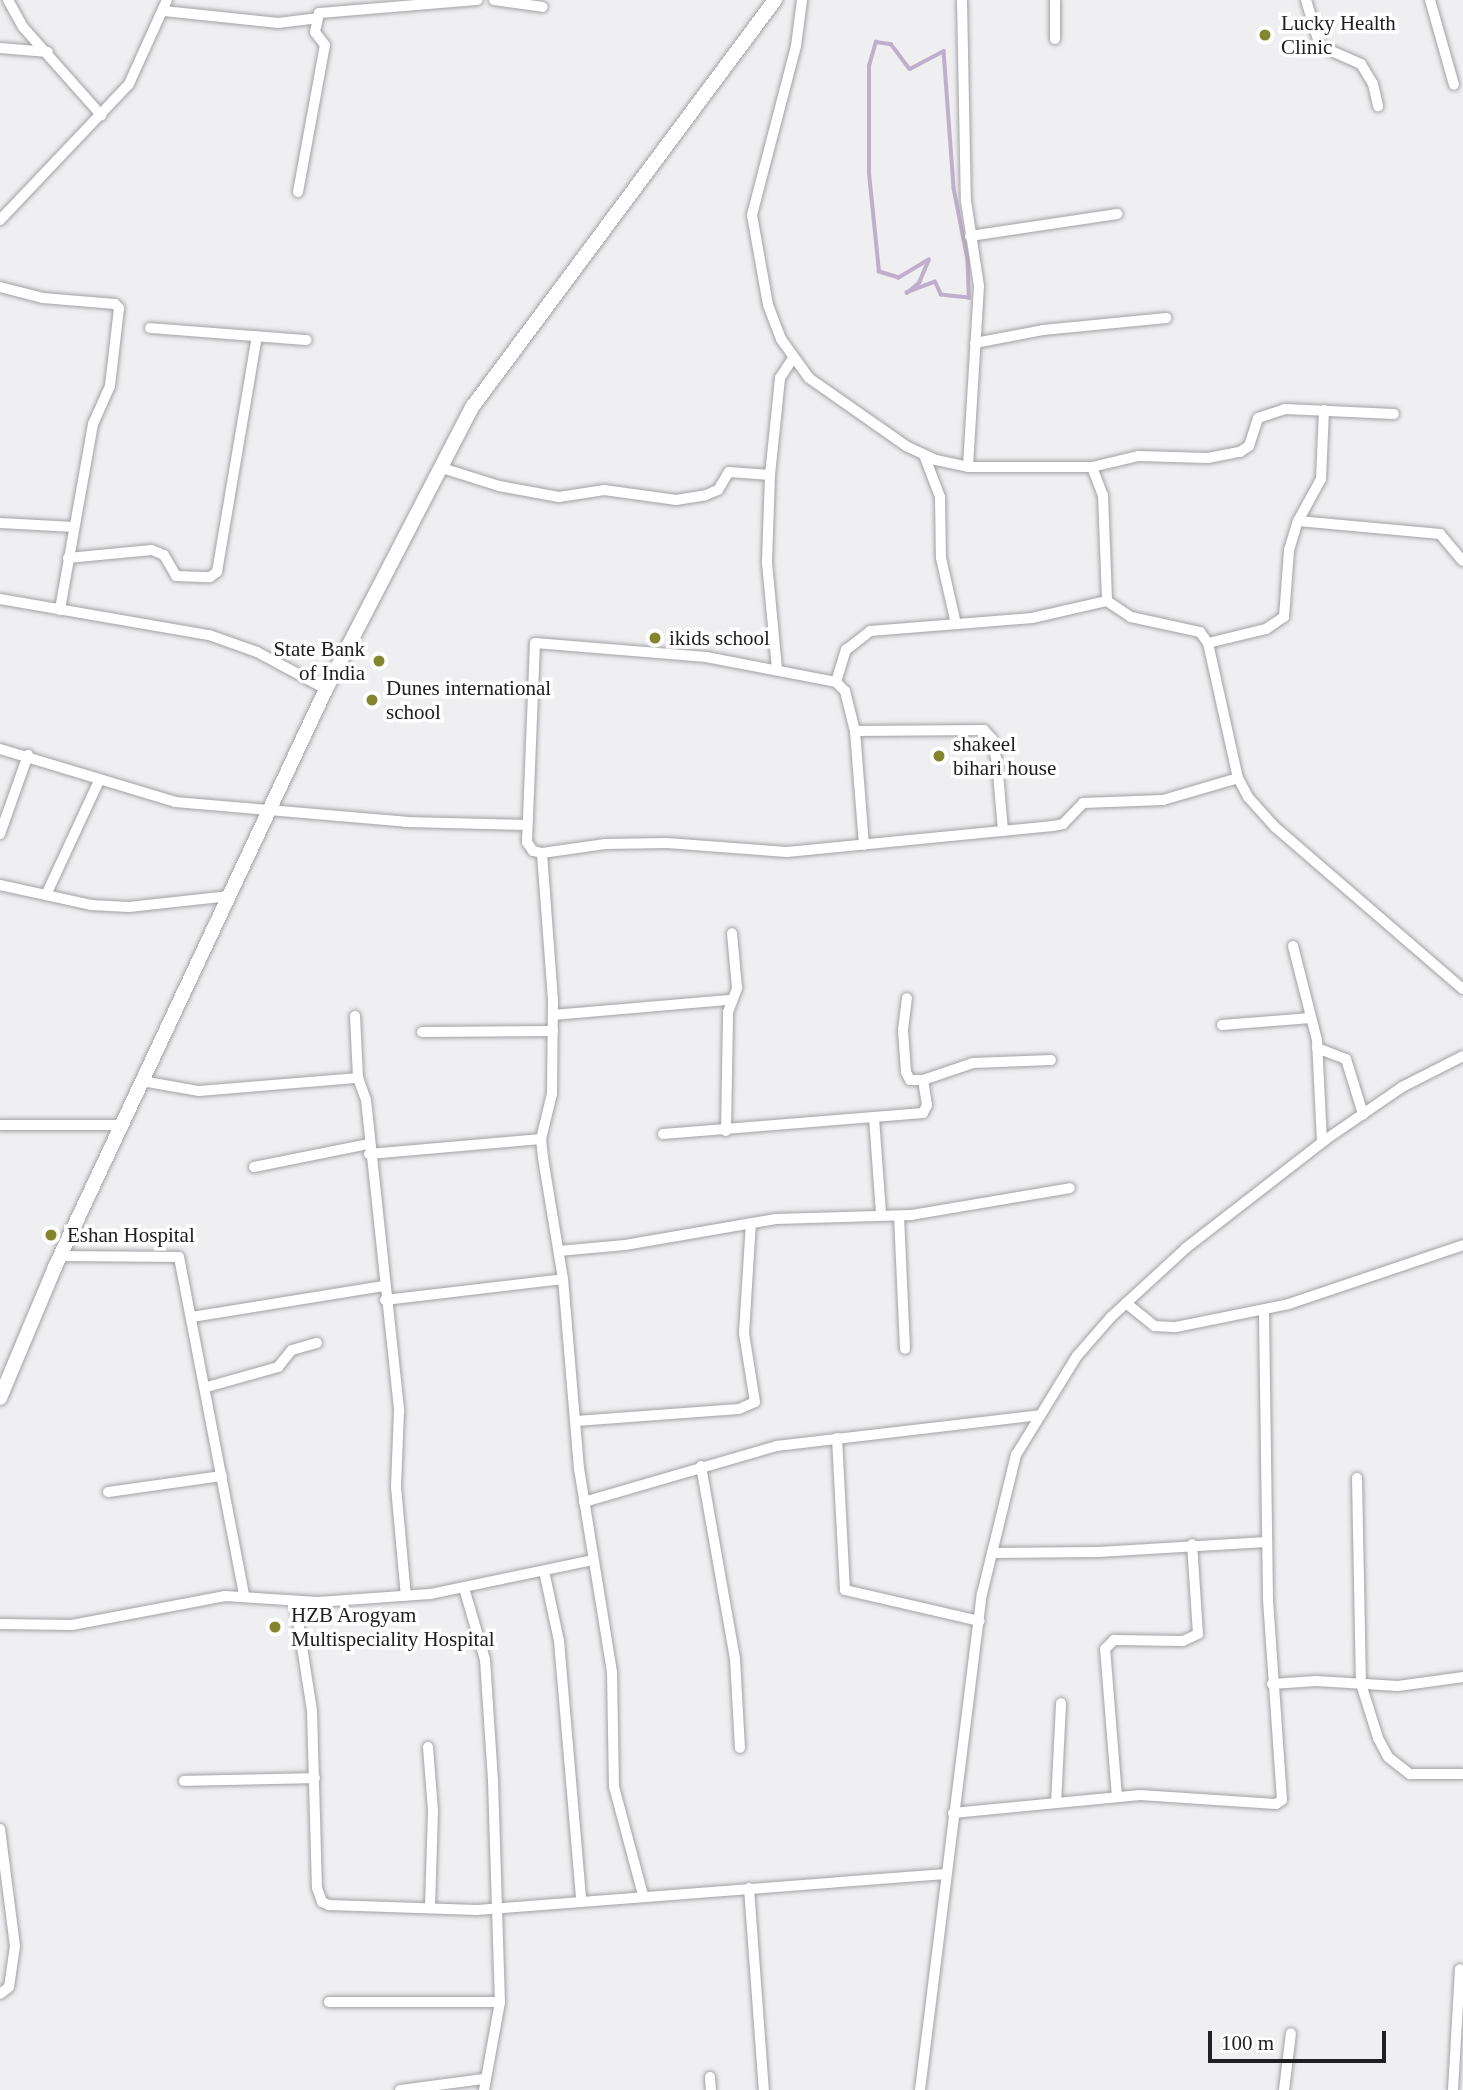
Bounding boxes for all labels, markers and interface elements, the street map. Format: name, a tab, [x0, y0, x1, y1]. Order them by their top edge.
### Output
place label: Lucky Health Clinic	[1281, 10, 1396, 60]
marker: Lucky Health Clinic	[1255, 25, 1275, 45]
place label: ikids school	[669, 625, 770, 651]
marker: ikids school	[647, 630, 663, 646]
place label: State Bank of India	[273, 636, 365, 686]
marker: State Bank of India	[371, 653, 387, 669]
place label: Dunes international school	[386, 675, 551, 725]
marker: Dunes international school	[364, 692, 380, 708]
place label: shakeel bihari house	[953, 731, 1056, 781]
marker: shakeel bihari house	[931, 748, 947, 764]
place label: Eshan Hospital	[67, 1222, 195, 1248]
marker: Eshan Hospital	[41, 1225, 61, 1245]
place label: HZB Arogyam Multispeciality Hospital	[291, 1602, 495, 1652]
marker: HZB Arogyam Multispeciality Hospital	[265, 1617, 285, 1637]
scale bar	[1211, 2016, 1390, 2060]
text: 100 m	[1221, 2031, 1274, 2055]

